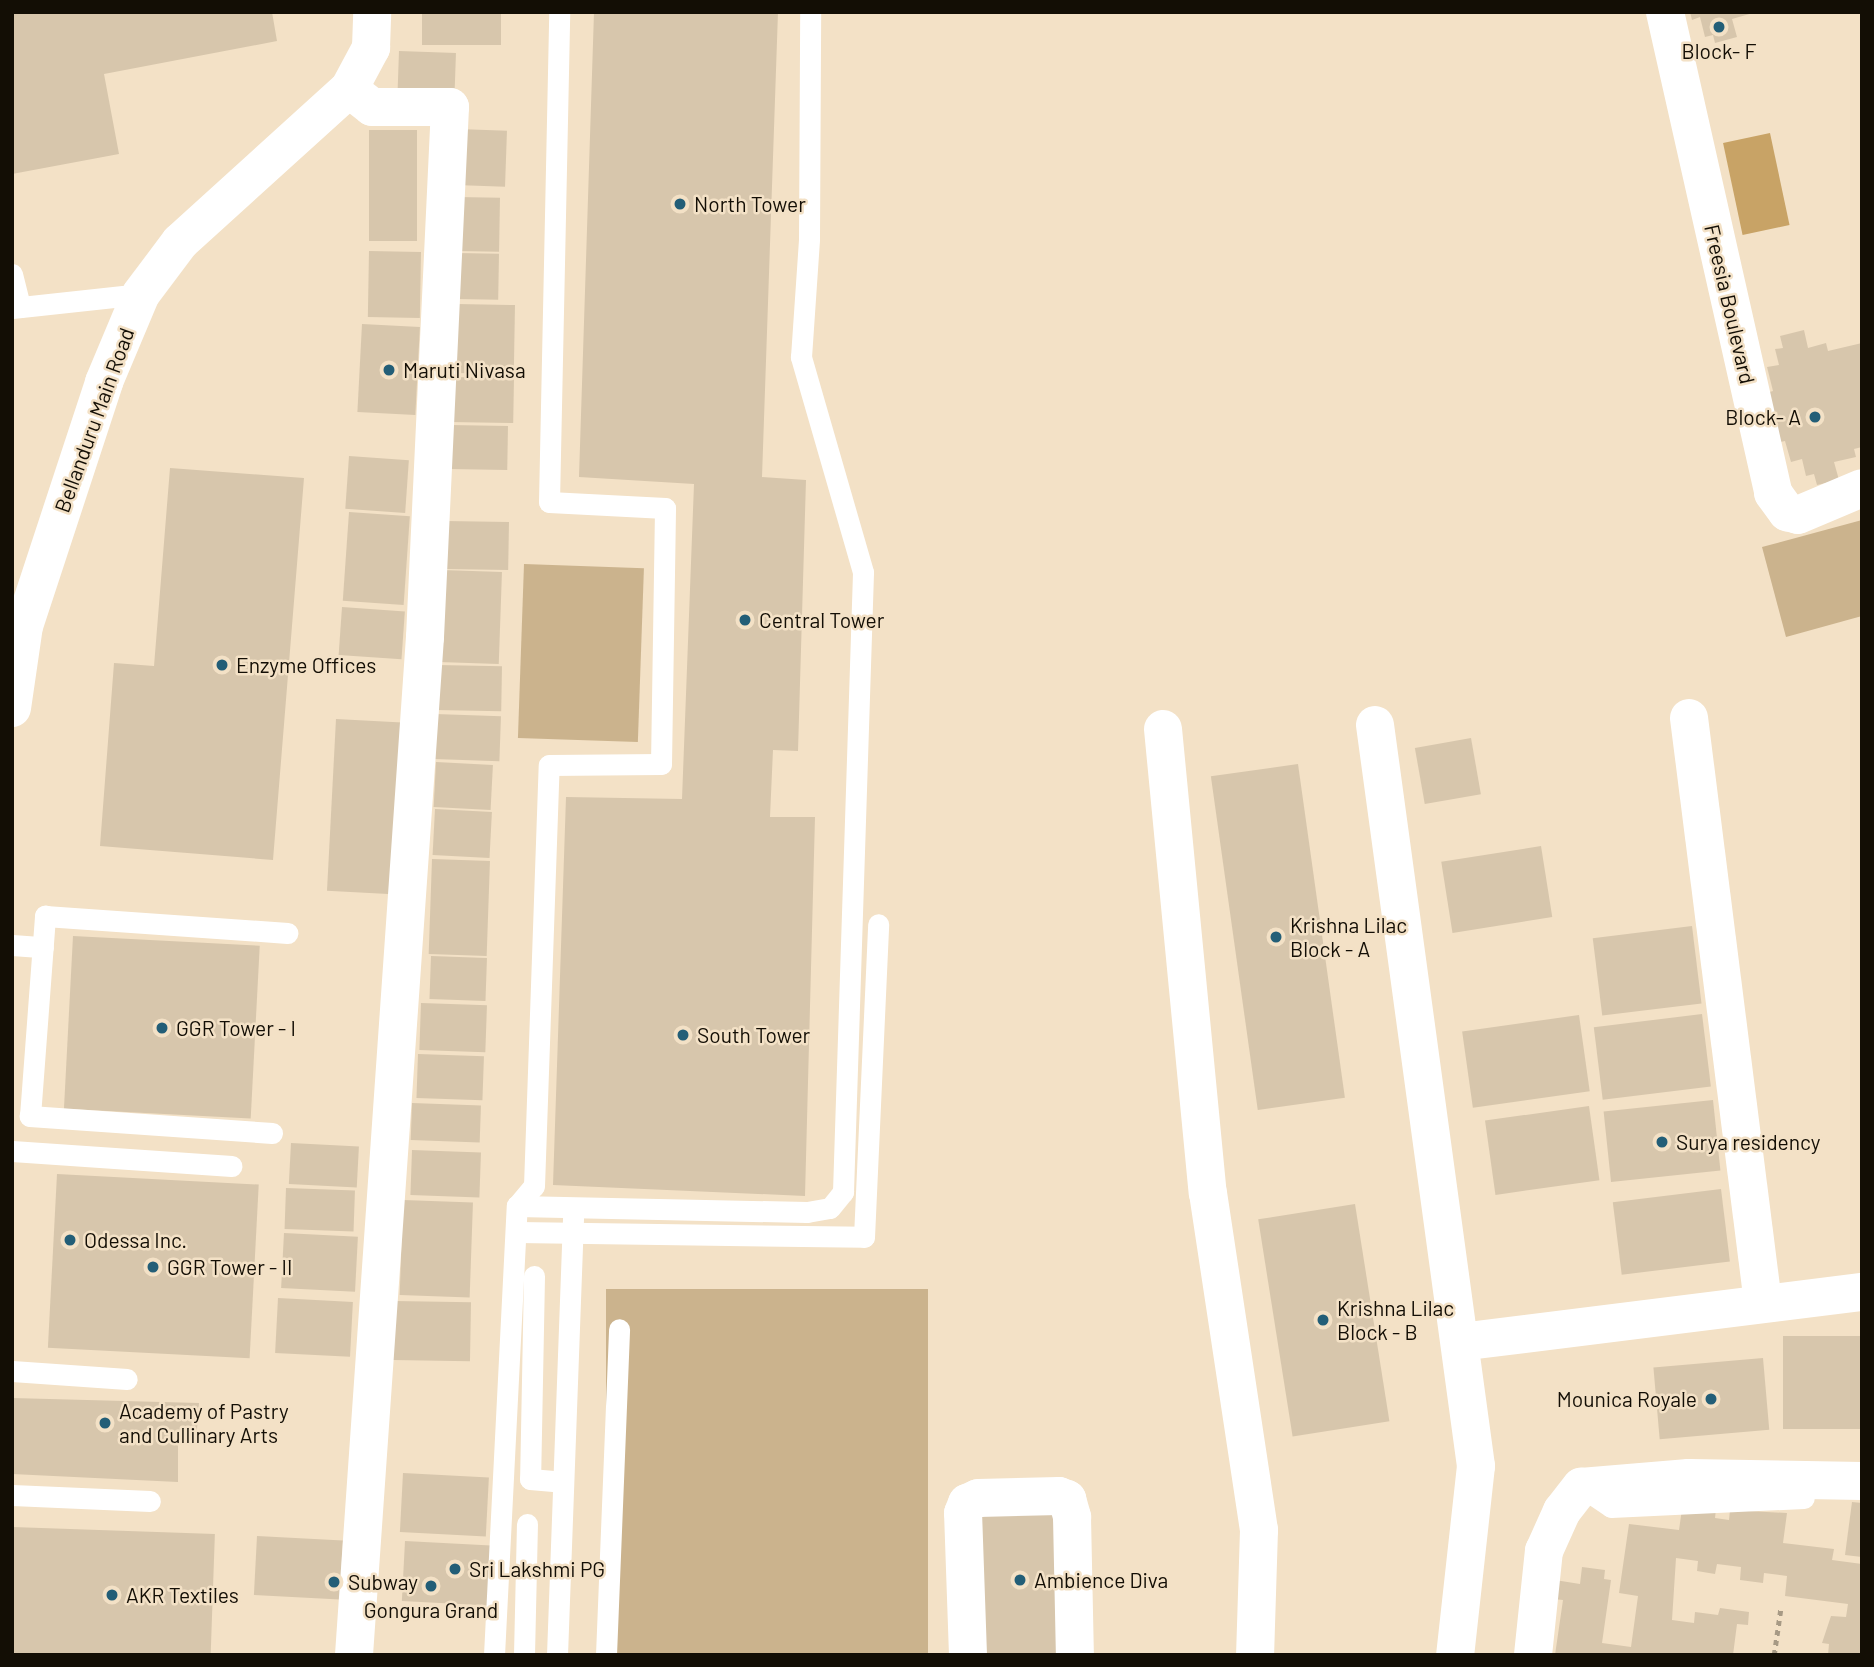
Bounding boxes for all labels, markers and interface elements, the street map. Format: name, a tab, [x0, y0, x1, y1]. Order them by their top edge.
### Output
marker: Block- F	[1711, 19, 1727, 35]
place label: Block- F	[1682, 38, 1756, 64]
place label: North Tower	[694, 191, 806, 217]
marker: North Tower	[672, 196, 688, 212]
street label: Freesia Boulevard	[1699, 222, 1761, 386]
street label: Bellanduru Main Road	[49, 324, 139, 516]
place label: Maruti Nivasa	[403, 357, 526, 383]
marker: Maruti Nivasa	[381, 362, 397, 378]
place label: Block- A	[1725, 404, 1801, 430]
marker: Block- A	[1807, 409, 1823, 425]
place label: Central Tower	[759, 607, 884, 633]
marker: Central Tower	[737, 612, 753, 628]
place label: Enzyme Offices	[236, 652, 376, 678]
marker: Enzyme Offices	[214, 657, 230, 673]
place label: Krishna Lilac Block - A	[1290, 912, 1407, 962]
marker: Krishna Lilac Block - A	[1268, 929, 1284, 945]
place label: GGR Tower - I	[176, 1015, 296, 1041]
marker: GGR Tower - I	[154, 1020, 170, 1036]
place label: South Tower	[697, 1022, 810, 1048]
marker: South Tower	[675, 1027, 691, 1043]
place label: Surya residency	[1676, 1129, 1820, 1155]
marker: Surya residency	[1654, 1134, 1670, 1150]
place label: Odessa Inc.	[84, 1227, 187, 1253]
marker: Odessa Inc.	[62, 1232, 78, 1248]
place label: GGR Tower - II	[167, 1254, 292, 1280]
marker: GGR Tower - II	[145, 1259, 161, 1275]
place label: Krishna Lilac Block - B	[1337, 1295, 1454, 1345]
marker: Krishna Lilac Block - B	[1315, 1312, 1331, 1328]
place label: Mounica Royale	[1557, 1386, 1697, 1412]
marker: Mounica Royale	[1703, 1391, 1719, 1407]
place label: Academy of Pastry and Cullinary Arts	[119, 1398, 289, 1448]
marker: Academy of Pastry and Cullinary Arts	[97, 1415, 113, 1431]
place label: Sri Lakshmi PG	[469, 1556, 605, 1582]
marker: Sri Lakshmi PG	[447, 1561, 463, 1577]
place label: Ambience Diva	[1034, 1567, 1168, 1593]
place label: Subway	[348, 1569, 418, 1595]
marker: Ambience Diva	[1012, 1572, 1028, 1588]
marker: Subway	[326, 1574, 342, 1590]
marker: Gongura Grand	[423, 1578, 439, 1594]
place label: AKR Textiles	[126, 1582, 239, 1608]
marker: AKR Textiles	[104, 1587, 120, 1603]
place label: Gongura Grand	[364, 1597, 498, 1623]

